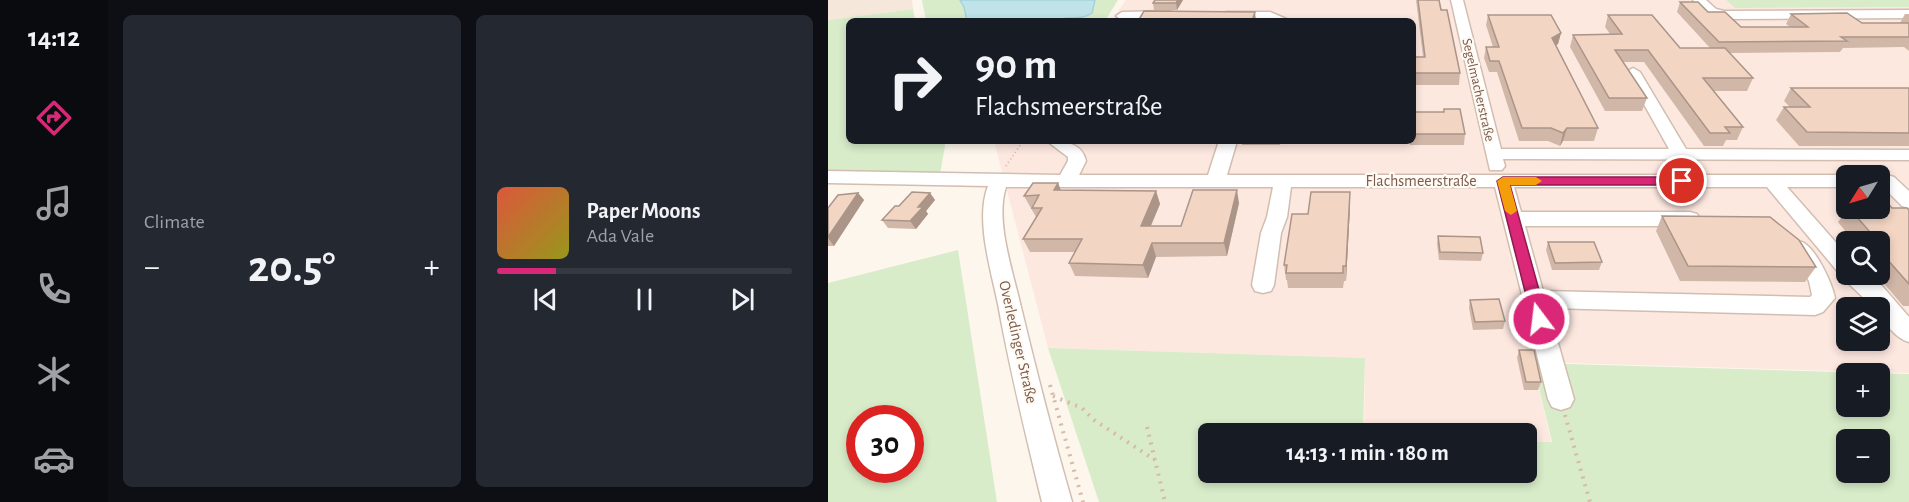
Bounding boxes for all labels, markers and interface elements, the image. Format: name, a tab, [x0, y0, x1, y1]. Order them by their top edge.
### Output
text: 14:12	[28, 24, 80, 51]
street label: Segelmacherstraße	[1459, 37, 1497, 143]
icon: right	[876, 42, 954, 120]
text: 90 m	[975, 44, 1057, 86]
text: Flachsmeerstraße	[975, 93, 1162, 120]
icon: directions	[33, 97, 75, 139]
pin	[1656, 155, 1707, 206]
icon: arrive	[1665, 164, 1698, 197]
north arrow	[1836, 165, 1890, 219]
map controls	[1836, 165, 1890, 483]
street label: Flachsmeerstraße	[1365, 173, 1477, 189]
icon: music	[33, 182, 75, 224]
text: Paper Moons	[587, 200, 700, 222]
text: Climate	[144, 212, 205, 232]
text: Ada Vale	[587, 226, 654, 246]
button: search	[1836, 231, 1890, 285]
text: 20.5°	[248, 245, 336, 290]
text: −	[144, 251, 160, 284]
text: +	[424, 251, 439, 284]
icon: phone	[33, 268, 75, 310]
street label: Overledinger Straße	[996, 279, 1040, 405]
icon: previous	[529, 283, 562, 316]
icon: pause	[628, 283, 661, 316]
icon: next	[726, 283, 759, 316]
position arrow	[1507, 287, 1571, 351]
button: layers	[1836, 297, 1890, 351]
icon: climate	[33, 353, 75, 395]
button: +	[1836, 363, 1890, 417]
speed limit sign: 30	[846, 405, 924, 483]
button: −	[1836, 429, 1890, 483]
icon: car	[33, 438, 75, 480]
text: 14:13 · 1 min · 180 m	[1286, 442, 1449, 464]

